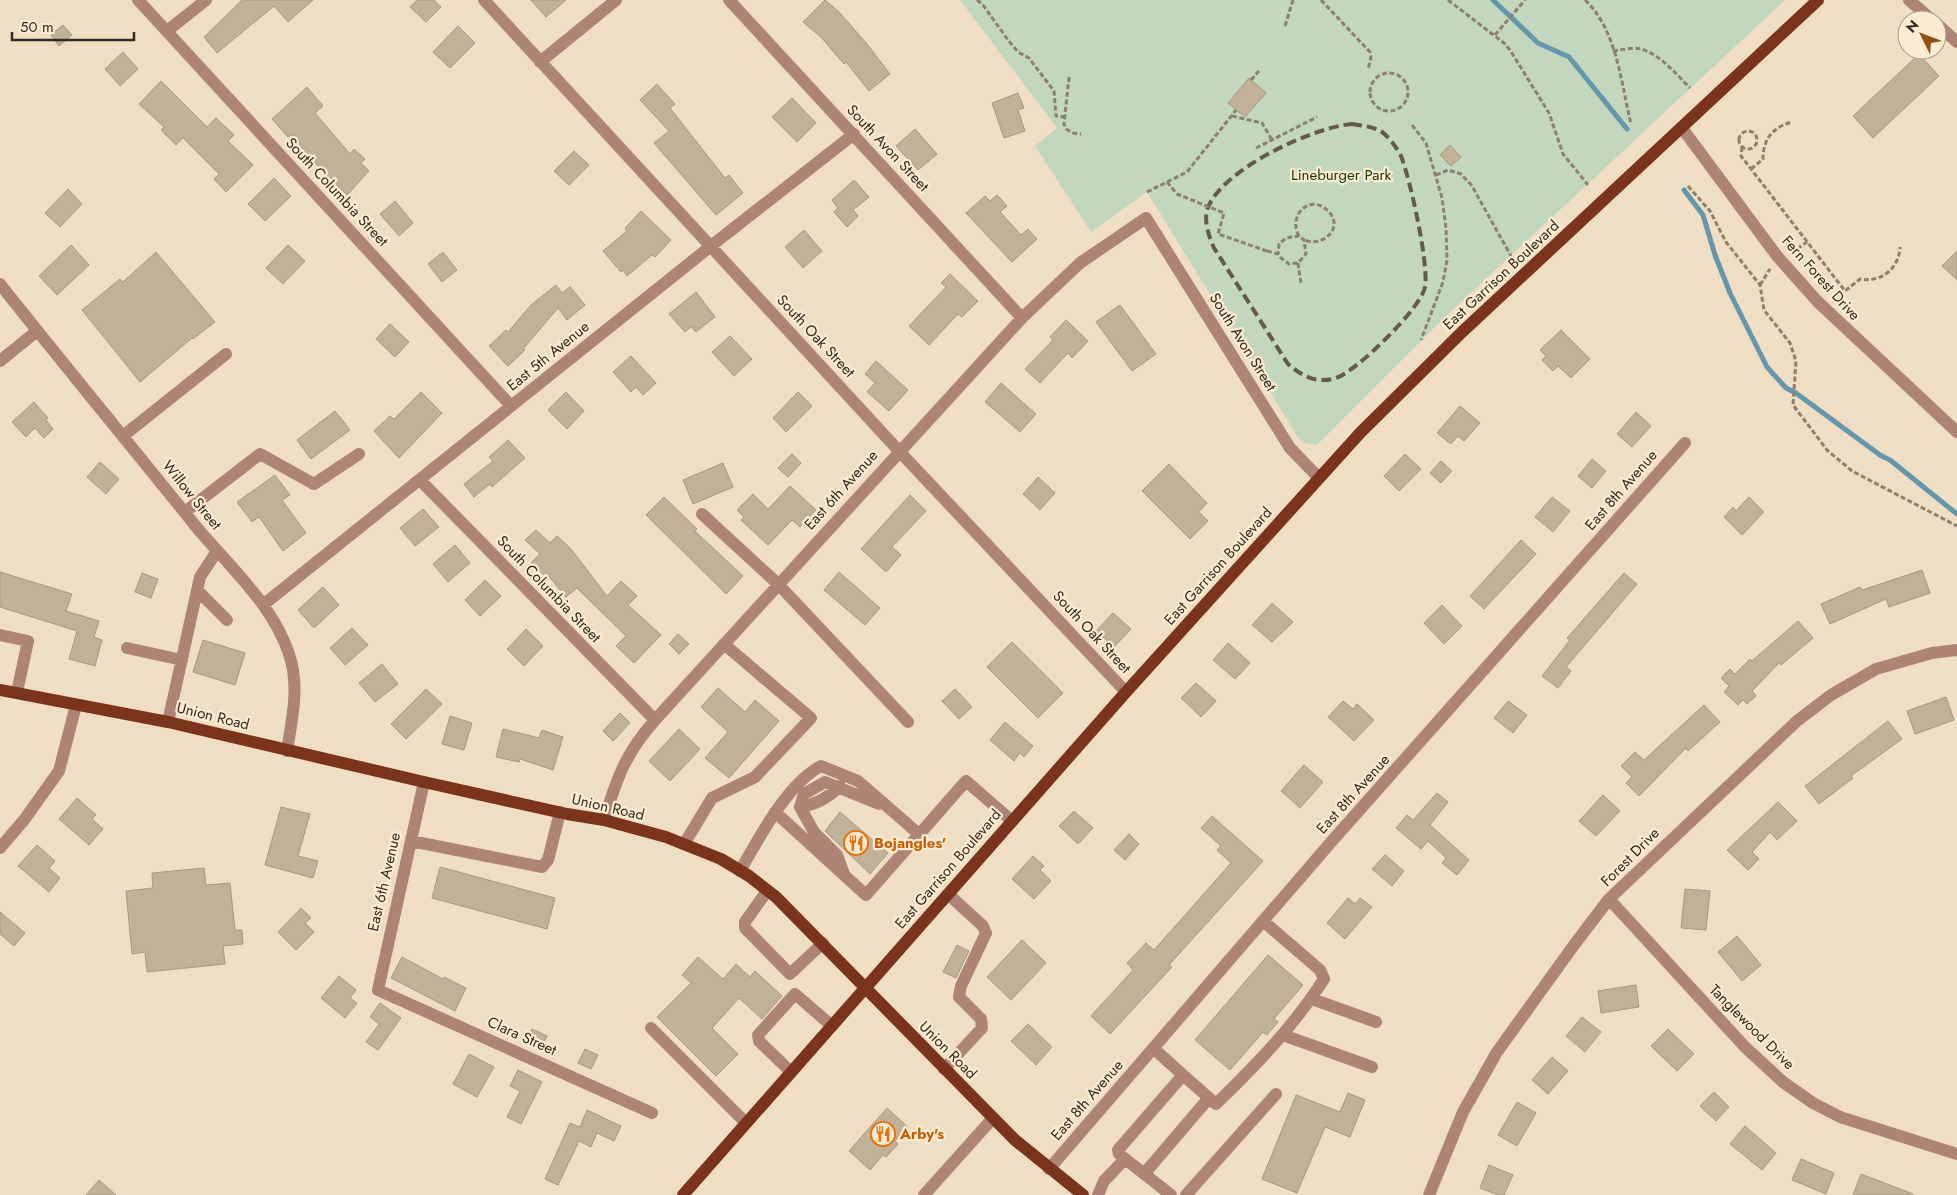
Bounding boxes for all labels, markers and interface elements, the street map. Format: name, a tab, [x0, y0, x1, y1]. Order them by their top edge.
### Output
scale bar	[12, 10, 135, 42]
north arrow	[1897, 10, 1947, 60]
text: N	[1901, 15, 1923, 37]
text: 50 m	[20, 16, 54, 38]
street label: South Avon Street	[842, 99, 935, 197]
street label: South Columbia Street	[281, 133, 394, 252]
park label: Lineburger Park	[1291, 164, 1392, 186]
street label: East Garrison Boulevard	[1438, 215, 1564, 335]
street label: Fern Forest Drive	[1777, 231, 1865, 326]
street label: South Avon Street	[1204, 289, 1282, 396]
street label: South Oak Street	[772, 290, 861, 383]
street label: East 5th Avenue	[502, 316, 594, 396]
street label: East 6th Avenue	[799, 445, 883, 535]
street label: East 8th Avenue	[1580, 445, 1662, 535]
street label: Willow Street	[157, 455, 227, 535]
street label: East Garrison Boulevard	[1159, 502, 1277, 630]
street label: South Columbia Street	[492, 530, 606, 648]
street label: South Oak Street	[1048, 586, 1137, 679]
street label: Union Road	[174, 696, 252, 736]
street label: East 8th Avenue	[1311, 749, 1395, 839]
street label: Union Road	[569, 788, 647, 826]
street label: East Garrison Boulevard	[890, 804, 1006, 934]
street label: Forest Drive	[1596, 822, 1665, 891]
street label: East 6th Avenue	[362, 830, 406, 934]
restaurant icon: Bojangles'	[843, 830, 869, 856]
place label: Bojangles'	[874, 832, 946, 854]
street label: Tanglewood Drive	[1704, 979, 1800, 1075]
street label: Clara Street	[484, 1011, 560, 1061]
street label: Union Road	[914, 1016, 982, 1084]
street label: East 8th Avenue	[1046, 1055, 1128, 1145]
restaurant icon: Arby's	[870, 1121, 896, 1147]
place label: Arby's	[899, 1123, 944, 1145]

